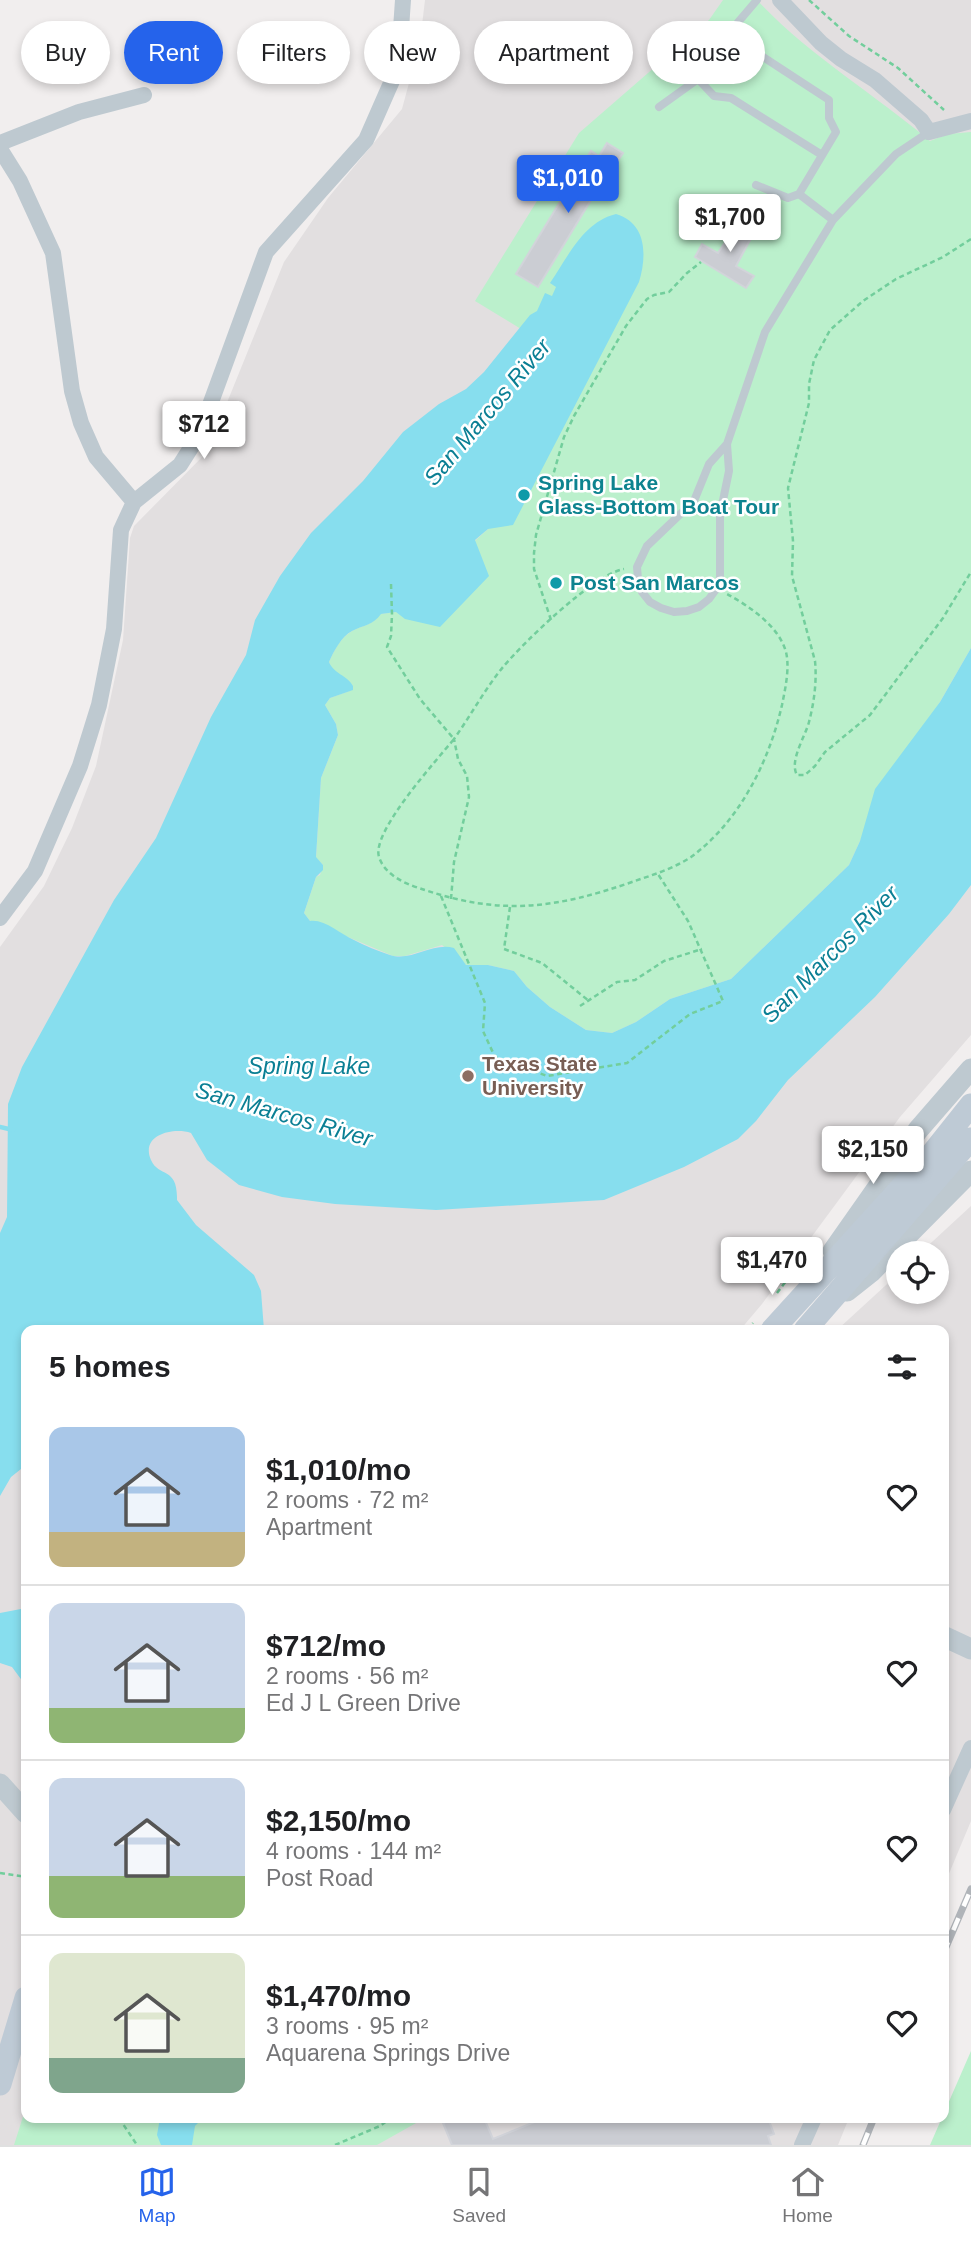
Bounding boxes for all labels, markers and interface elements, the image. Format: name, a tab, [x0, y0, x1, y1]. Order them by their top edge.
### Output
chip: Buy	[21, 21, 110, 84]
chip: Rent	[124, 21, 223, 84]
chip: Filters	[237, 21, 350, 84]
chip: New	[364, 21, 460, 84]
chip: Apartment	[474, 21, 633, 84]
chip: House	[647, 21, 765, 84]
pin: $1,010	[511, 156, 625, 215]
text: $1,010	[533, 165, 603, 191]
pin: $1,700	[673, 194, 787, 254]
text: $1,700	[695, 204, 765, 230]
water label: San Marcos River	[418, 333, 557, 490]
pin: $712	[163, 402, 245, 461]
text: $712	[178, 411, 230, 437]
place label: Spring Lake Glass-Bottom Boat Tour	[538, 471, 779, 518]
marker: Spring Lake Glass-Bottom Boat Tour	[516, 487, 532, 503]
place label: Post San Marcos	[570, 571, 739, 594]
marker: Post San Marcos	[548, 575, 564, 591]
water label: San Marcos River	[756, 879, 905, 1028]
place label: Texas State University	[482, 1052, 597, 1099]
water label: Spring Lake	[248, 1053, 370, 1079]
marker: Texas State University	[460, 1068, 476, 1084]
water label: San Marcos River	[193, 1076, 377, 1152]
pin: $2,150	[816, 1126, 930, 1186]
text: $2,150	[838, 1136, 908, 1162]
pin: $1,470	[715, 1238, 829, 1297]
map controls	[886, 1241, 949, 1304]
button: locate	[886, 1241, 949, 1304]
text: $1,470	[737, 1247, 807, 1273]
icon: filters	[883, 1348, 921, 1386]
text: 5 homes	[49, 1350, 171, 1383]
text: $1,010/mo	[266, 1453, 411, 1486]
icon: home	[105, 1455, 189, 1539]
icon: heart	[883, 1478, 921, 1516]
text: 2 rooms · 72 m²	[266, 1487, 428, 1513]
text: Apartment	[266, 1514, 372, 1540]
text: $712/mo	[266, 1629, 386, 1662]
icon: home	[105, 1631, 189, 1715]
icon: heart	[883, 1654, 921, 1692]
text: 2 rooms · 56 m²	[266, 1663, 428, 1689]
text: Ed J L Green Drive	[266, 1690, 461, 1716]
text: $2,150/mo	[266, 1804, 411, 1837]
icon: home	[105, 1806, 189, 1890]
icon: heart	[883, 1829, 921, 1867]
text: 4 rooms · 144 m²	[266, 1838, 441, 1864]
text: Post Road	[266, 1865, 373, 1891]
text: $1,470/mo	[266, 1979, 411, 2012]
icon: home	[105, 1981, 189, 2065]
icon: heart	[883, 2004, 921, 2042]
text: 3 rooms · 95 m²	[266, 2013, 428, 2039]
text: Aquarena Springs Drive	[266, 2040, 510, 2066]
tab: Map	[138, 2163, 176, 2227]
tab: Saved	[452, 2163, 506, 2227]
tab: Home	[782, 2163, 833, 2227]

